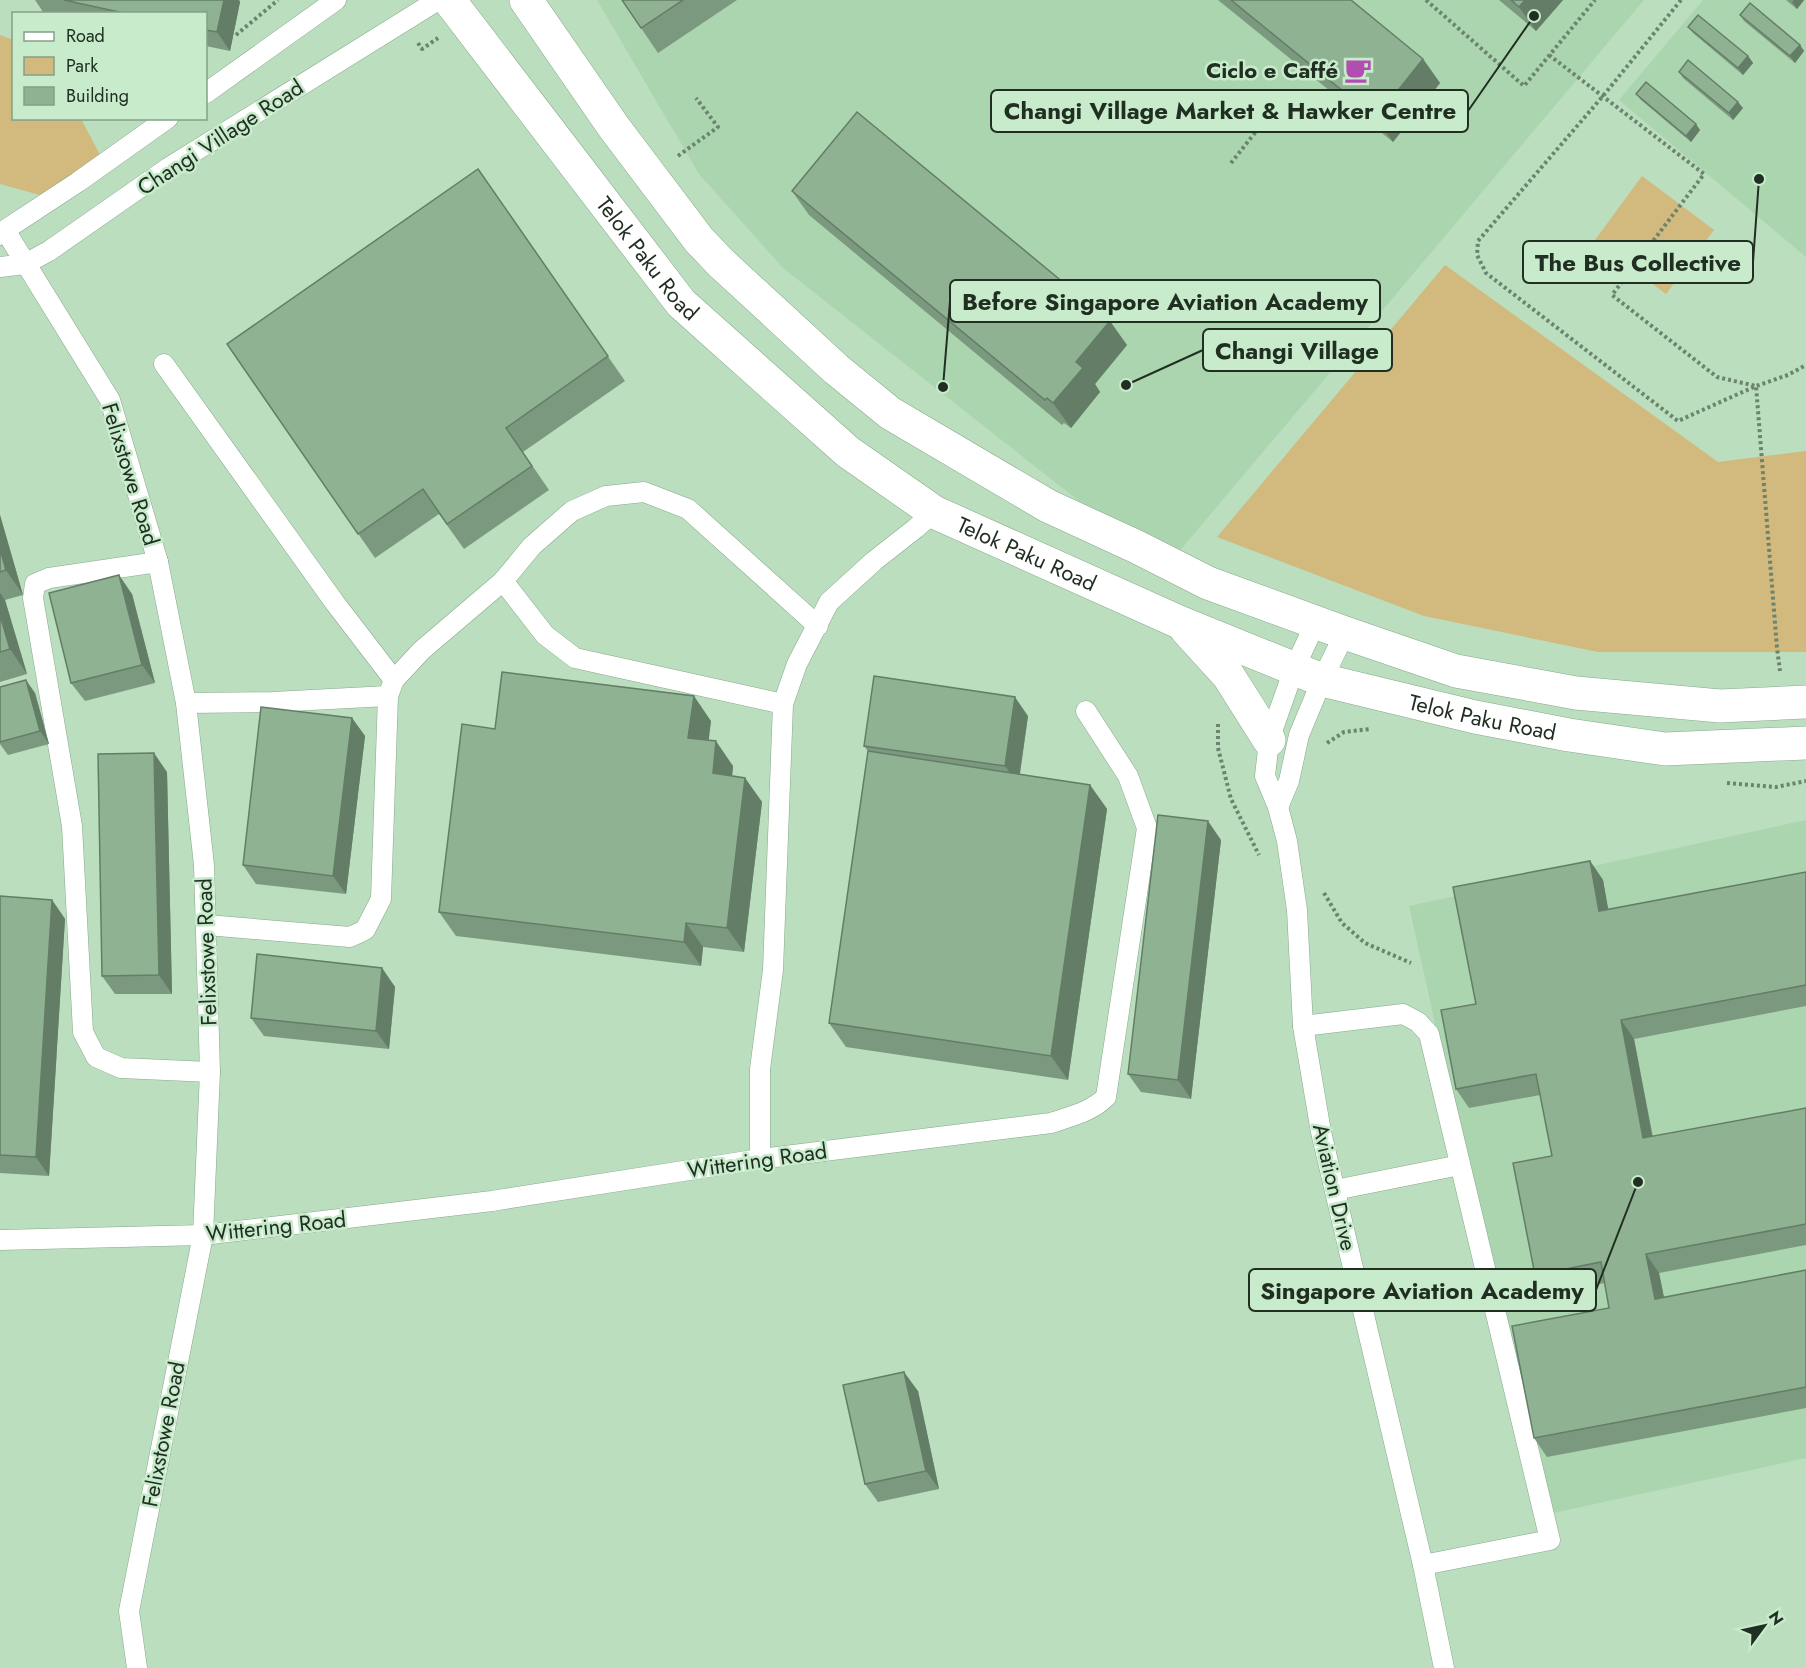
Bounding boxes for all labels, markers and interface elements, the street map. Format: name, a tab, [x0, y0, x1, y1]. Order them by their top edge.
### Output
legend	[12, 12, 207, 120]
text: Road	[66, 23, 105, 49]
text: Park	[66, 53, 98, 79]
place label: Ciclo e Caffé	[1206, 54, 1338, 86]
cafe icon: Ciclo e Caffé	[1343, 55, 1373, 85]
street label: Changi Village Road	[131, 71, 309, 203]
text: Building	[66, 83, 129, 109]
callout: Changi Village Market & Hawker Centre	[991, 90, 1468, 132]
text: Changi Village Market & Hawker Centre	[1004, 93, 1456, 128]
street label: Telok Paku Road	[589, 190, 706, 328]
callout: The Bus Collective	[1523, 241, 1753, 283]
text: The Bus Collective	[1535, 245, 1741, 280]
callout: Before Singapore Aviation Academy	[950, 280, 1380, 322]
text: Before Singapore Aviation Academy	[962, 284, 1369, 319]
callout: Changi Village	[1203, 329, 1392, 371]
text: Changi Village	[1215, 333, 1379, 368]
street label: Felixstowe Road	[94, 399, 168, 549]
street label: Telok Paku Road	[952, 508, 1102, 599]
street label: Telok Paku Road	[1406, 686, 1559, 748]
street label: Felixstowe Road	[187, 878, 225, 1026]
street label: Aviation Drive	[1305, 1120, 1365, 1254]
street label: Wittering Road	[685, 1134, 829, 1186]
street label: Wittering Road	[204, 1203, 348, 1249]
callout: Singapore Aviation Academy	[1249, 1269, 1596, 1311]
text: Singapore Aviation Academy	[1260, 1273, 1584, 1308]
street label: Felixstowe Road	[133, 1359, 193, 1509]
north arrow	[1734, 1596, 1794, 1656]
text: N	[1763, 1607, 1789, 1630]

